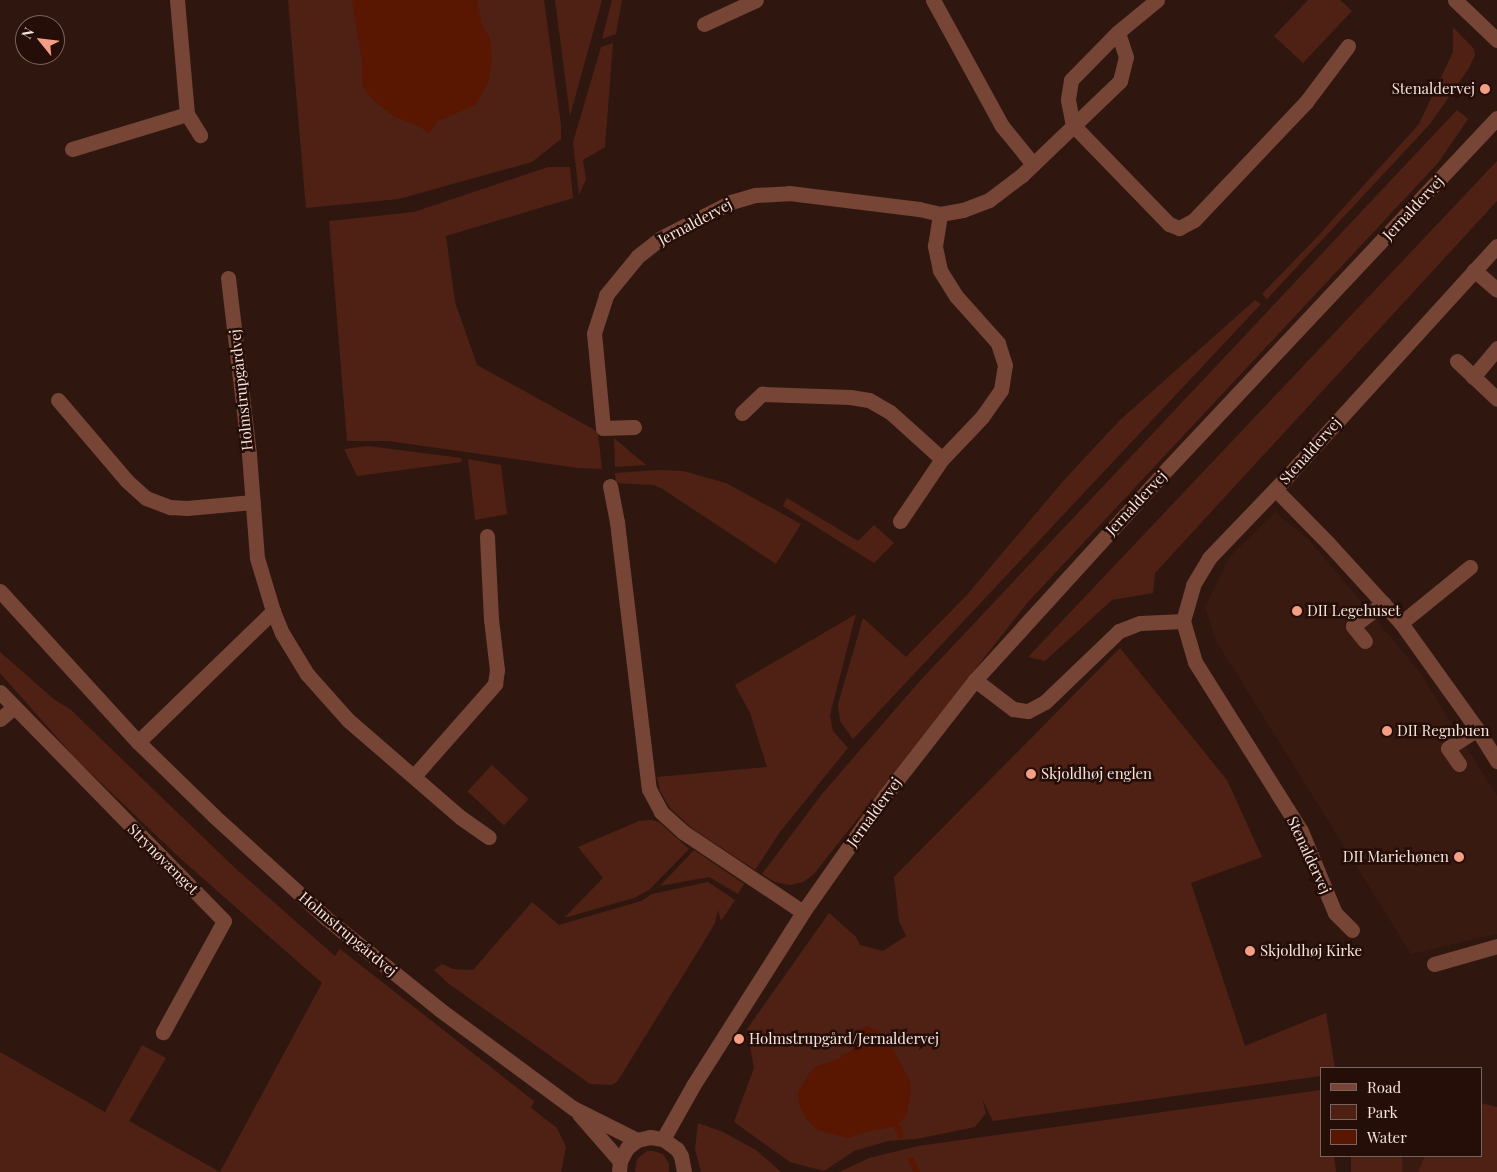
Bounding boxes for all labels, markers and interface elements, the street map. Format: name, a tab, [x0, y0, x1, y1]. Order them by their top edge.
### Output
north arrow	[15, 15, 65, 65]
text: N	[17, 24, 38, 42]
place label: Stenaldervej	[1392, 80, 1475, 98]
marker: Stenaldervej	[1479, 83, 1491, 95]
street label: Jernaldervej	[1379, 172, 1447, 244]
street label: Jernaldervej	[655, 195, 735, 249]
street label: Holmstrupgårdvej	[226, 328, 256, 452]
street label: Stenaldervej	[1275, 414, 1345, 488]
street label: Jernaldervej	[1102, 467, 1170, 539]
place label: DII Legehuset	[1307, 602, 1401, 620]
marker: DII Legehuset	[1291, 605, 1303, 617]
place label: DII Regnbuen	[1397, 722, 1490, 740]
marker: DII Regnbuen	[1381, 725, 1393, 737]
place label: Skjoldhøj englen	[1041, 765, 1152, 783]
marker: Skjoldhøj englen	[1025, 768, 1037, 780]
street label: Jernaldervej	[843, 774, 905, 850]
street label: Stenaldervej	[1283, 813, 1335, 897]
street label: Strynøvænget	[124, 820, 202, 898]
place label: DII Mariehønen	[1343, 848, 1449, 866]
marker: DII Mariehønen	[1453, 851, 1465, 863]
street label: Holmstrupgårdvej	[295, 888, 401, 980]
place label: Skjoldhøj Kirke	[1260, 942, 1362, 960]
marker: Skjoldhøj Kirke	[1244, 945, 1256, 957]
place label: Holmstrupgård/Jernaldervej	[749, 1030, 939, 1048]
marker: Holmstrupgård/Jernaldervej	[733, 1033, 745, 1045]
legend	[1320, 1067, 1482, 1157]
text: Road	[1367, 1077, 1401, 1097]
text: Park	[1367, 1102, 1398, 1122]
text: Water	[1367, 1127, 1407, 1147]

